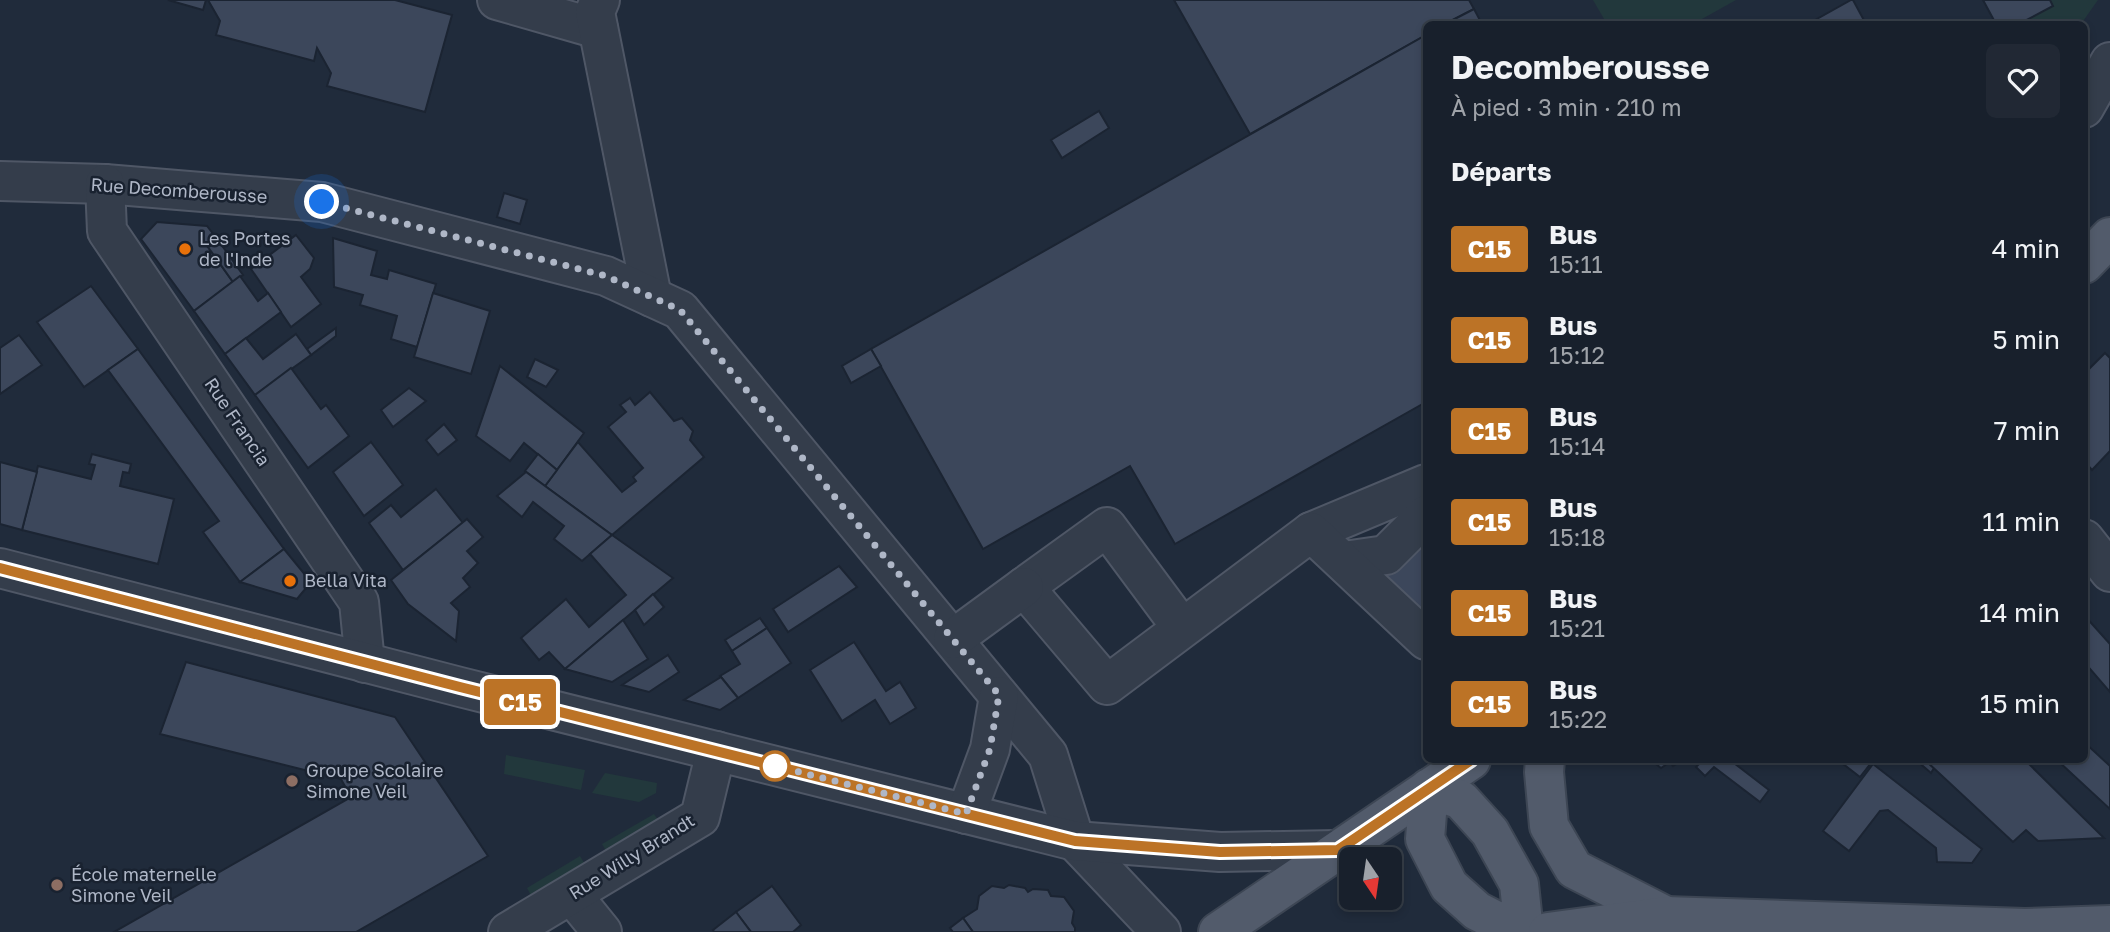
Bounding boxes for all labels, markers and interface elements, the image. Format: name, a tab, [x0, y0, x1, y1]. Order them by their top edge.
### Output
button: heart	[1986, 44, 2060, 118]
text: Decomberousse	[1451, 47, 1710, 86]
text: À pied · 3 min · 210 m	[1451, 93, 1681, 121]
text: Départs	[1451, 156, 1552, 187]
street label: Rue Decomberousse	[90, 173, 268, 207]
your location	[304, 184, 339, 219]
text: Bus	[1549, 219, 1597, 250]
place label: Les Portes de l'Inde	[199, 227, 291, 270]
text: 4 min	[1992, 233, 2060, 264]
text: C15	[1467, 234, 1512, 263]
marker: Les Portes de l'Inde	[177, 241, 193, 257]
text: 15:11	[1549, 250, 1603, 278]
text: Bus	[1549, 310, 1597, 341]
text: 5 min	[1992, 324, 2060, 355]
text: C15	[1467, 325, 1512, 354]
text: 15:12	[1549, 341, 1605, 369]
street label: Rue Francia	[200, 373, 275, 470]
text: Bus	[1549, 401, 1597, 432]
text: 7 min	[1994, 415, 2060, 446]
text: C15	[1467, 416, 1512, 445]
text: 15:14	[1549, 432, 1606, 460]
text: Bus	[1549, 492, 1597, 523]
text: 11 min	[1982, 506, 2060, 537]
text: C15	[1467, 507, 1512, 536]
text: 15:18	[1549, 523, 1606, 551]
place label: Bella Vita	[304, 569, 387, 591]
marker: Bella Vita	[282, 573, 298, 589]
text: Bus	[1549, 583, 1597, 614]
text: 14 min	[1979, 597, 2060, 628]
text: C15	[1467, 598, 1512, 627]
text: 15:21	[1549, 614, 1605, 642]
text: Bus	[1549, 674, 1597, 705]
line badge: C15	[480, 679, 560, 725]
text: C15	[498, 687, 542, 716]
text: 15 min	[1980, 688, 2060, 719]
text: C15	[1467, 689, 1512, 718]
text: 15:22	[1549, 705, 1607, 733]
unlabelled marker	[760, 751, 790, 781]
place label: Groupe Scolaire Simone Veil	[306, 759, 443, 802]
marker: Groupe Scolaire Simone Veil	[284, 773, 300, 789]
street label: Rue Willy Brandt	[565, 809, 698, 904]
north arrow	[1339, 847, 1402, 910]
map controls	[1339, 847, 1402, 910]
place label: École maternelle Simone Veil	[71, 863, 217, 906]
marker: École maternelle Simone Veil	[49, 877, 65, 893]

